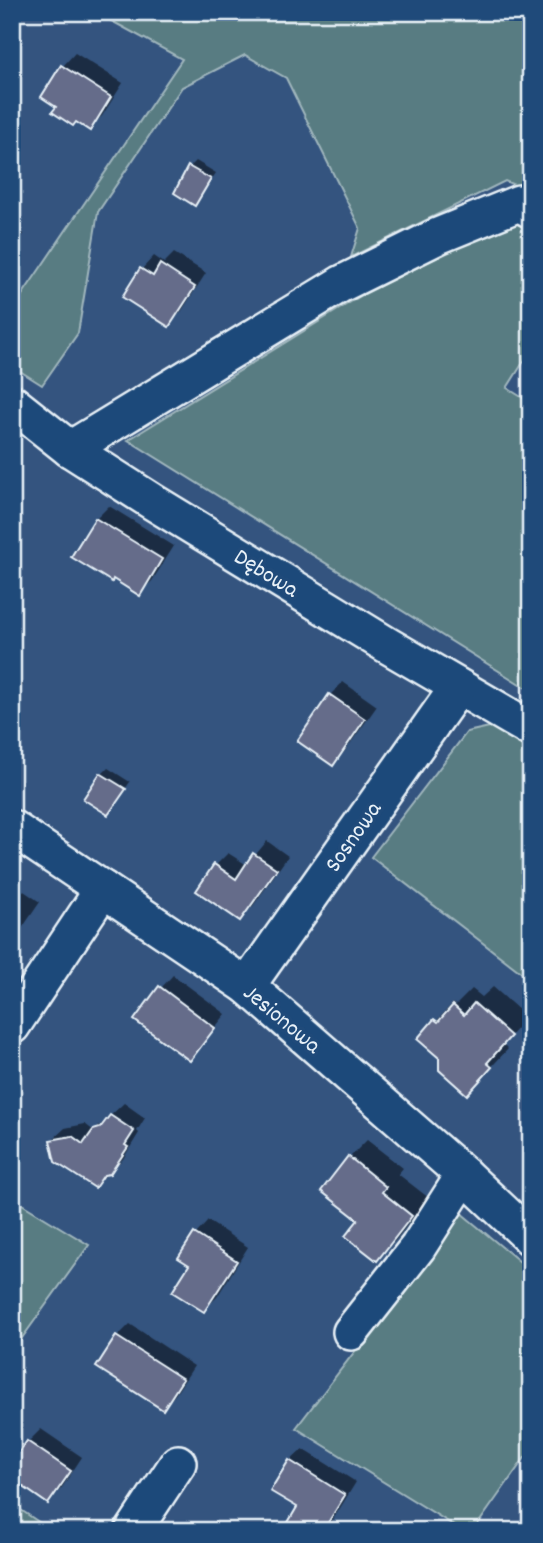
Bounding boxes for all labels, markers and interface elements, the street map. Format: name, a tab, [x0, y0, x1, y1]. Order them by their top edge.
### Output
street label: Dębowa	[226, 541, 305, 608]
street label: Sosnowa	[318, 795, 392, 880]
street label: Jesionowa	[235, 977, 328, 1064]

